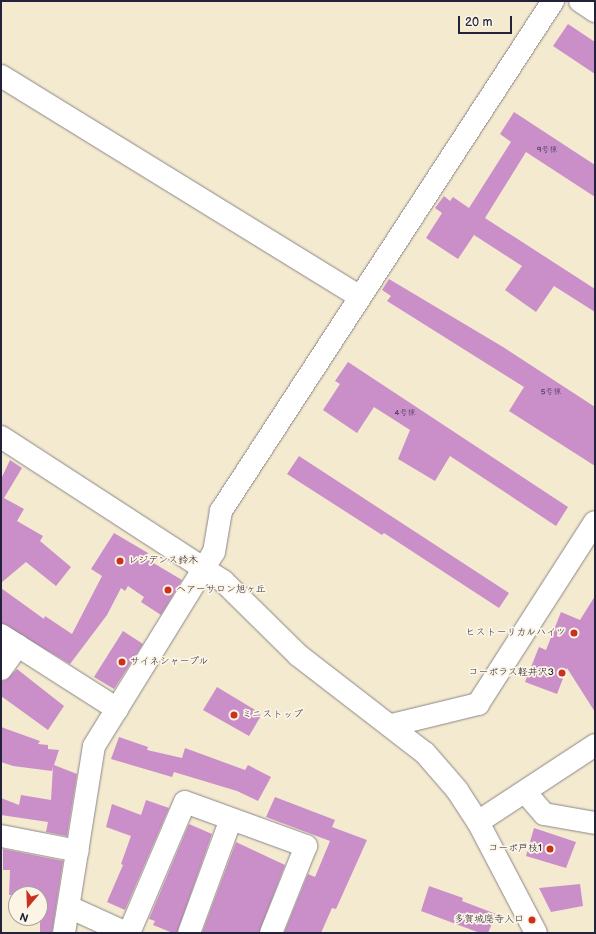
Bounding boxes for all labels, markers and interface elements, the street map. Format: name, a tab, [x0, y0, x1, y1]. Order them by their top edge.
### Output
scale bar	[460, 8, 514, 34]
text: 20 m	[465, 15, 492, 30]
house number: 9号棟	[537, 145, 557, 155]
house number: 5号棟	[541, 387, 561, 397]
house number: 4号棟	[395, 408, 415, 418]
place label: レジデンス鈴木	[128, 555, 198, 567]
marker: レジデンス鈴木	[115, 556, 125, 566]
place label: ヘアーサロン旭ヶ丘	[176, 584, 266, 596]
marker: ヘアーサロン旭ヶ丘	[163, 585, 173, 595]
place label: ヒストーリカルハイツ	[466, 627, 566, 639]
marker: ヒストーリカルハイツ	[569, 628, 579, 638]
place label: サイネシャープル	[130, 656, 210, 668]
marker: サイネシャープル	[117, 657, 127, 667]
place label: コーポラス軽井沢3	[468, 667, 554, 679]
marker: コーポラス軽井沢3	[557, 668, 567, 678]
place label: ミニストップ	[242, 709, 302, 721]
marker: ミニストップ	[229, 710, 239, 720]
place label: コーポ戸枝1	[488, 843, 542, 855]
marker: コーポ戸枝1	[545, 844, 555, 854]
north arrow	[8, 886, 48, 926]
text: N	[18, 909, 30, 924]
place label: 多賀城廃寺入口	[454, 914, 524, 926]
marker: 多賀城廃寺入口	[527, 915, 537, 925]

